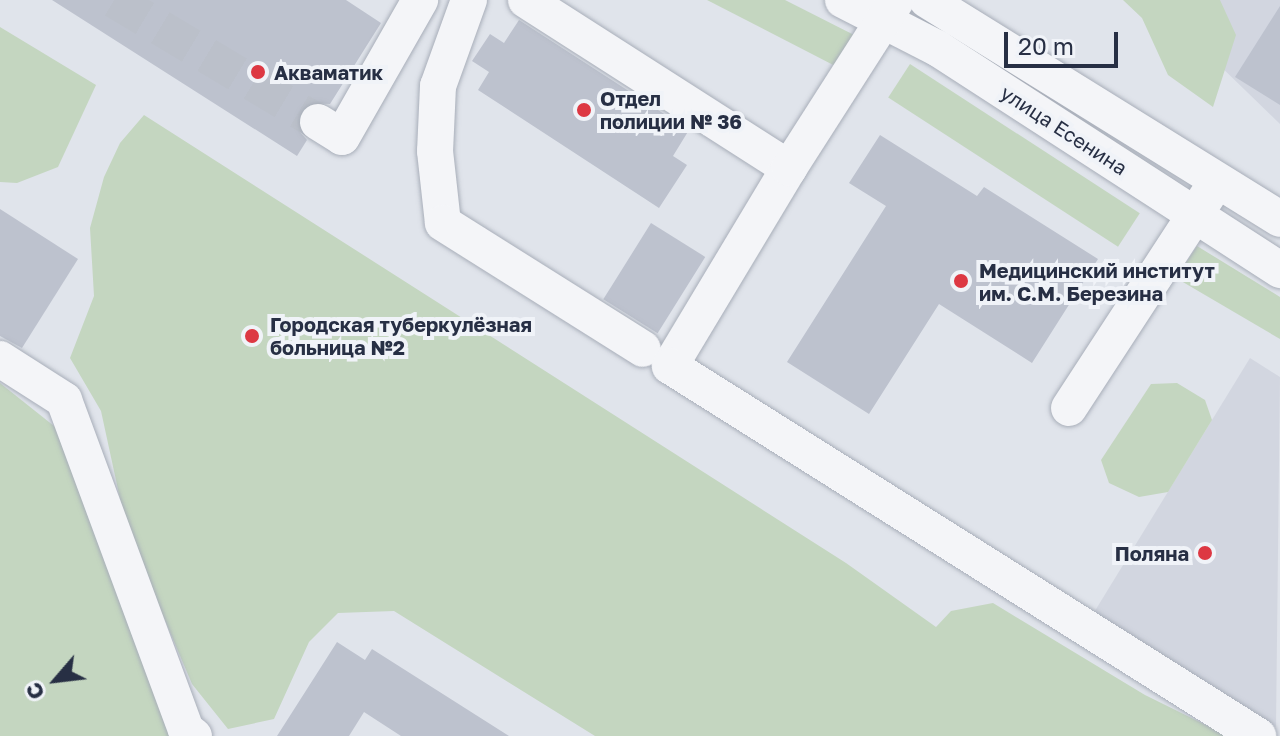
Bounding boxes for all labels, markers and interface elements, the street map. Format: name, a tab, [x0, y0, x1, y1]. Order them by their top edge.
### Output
scale bar	[1008, 16, 1122, 66]
text: 20 m	[1018, 31, 1074, 60]
place label: Акваматик	[274, 60, 383, 84]
marker: Акваматик	[249, 63, 267, 81]
street label: улица Есенина	[996, 80, 1132, 180]
place label: Отдел полиции № 36	[600, 86, 742, 133]
marker: Отдел полиции № 36	[575, 101, 593, 119]
place label: Медицинский институт им. С.М. Березина	[979, 258, 1215, 305]
marker: Медицинский институт им. С.М. Березина	[950, 270, 972, 292]
place label: Городская туберкулёзная больница №2	[270, 312, 532, 359]
marker: Городская туберкулёзная больница №2	[241, 325, 263, 347]
place label: Поляна	[1115, 541, 1189, 565]
marker: Поляна	[1196, 544, 1214, 562]
north arrow	[16, 640, 96, 720]
text: С	[19, 678, 50, 705]

